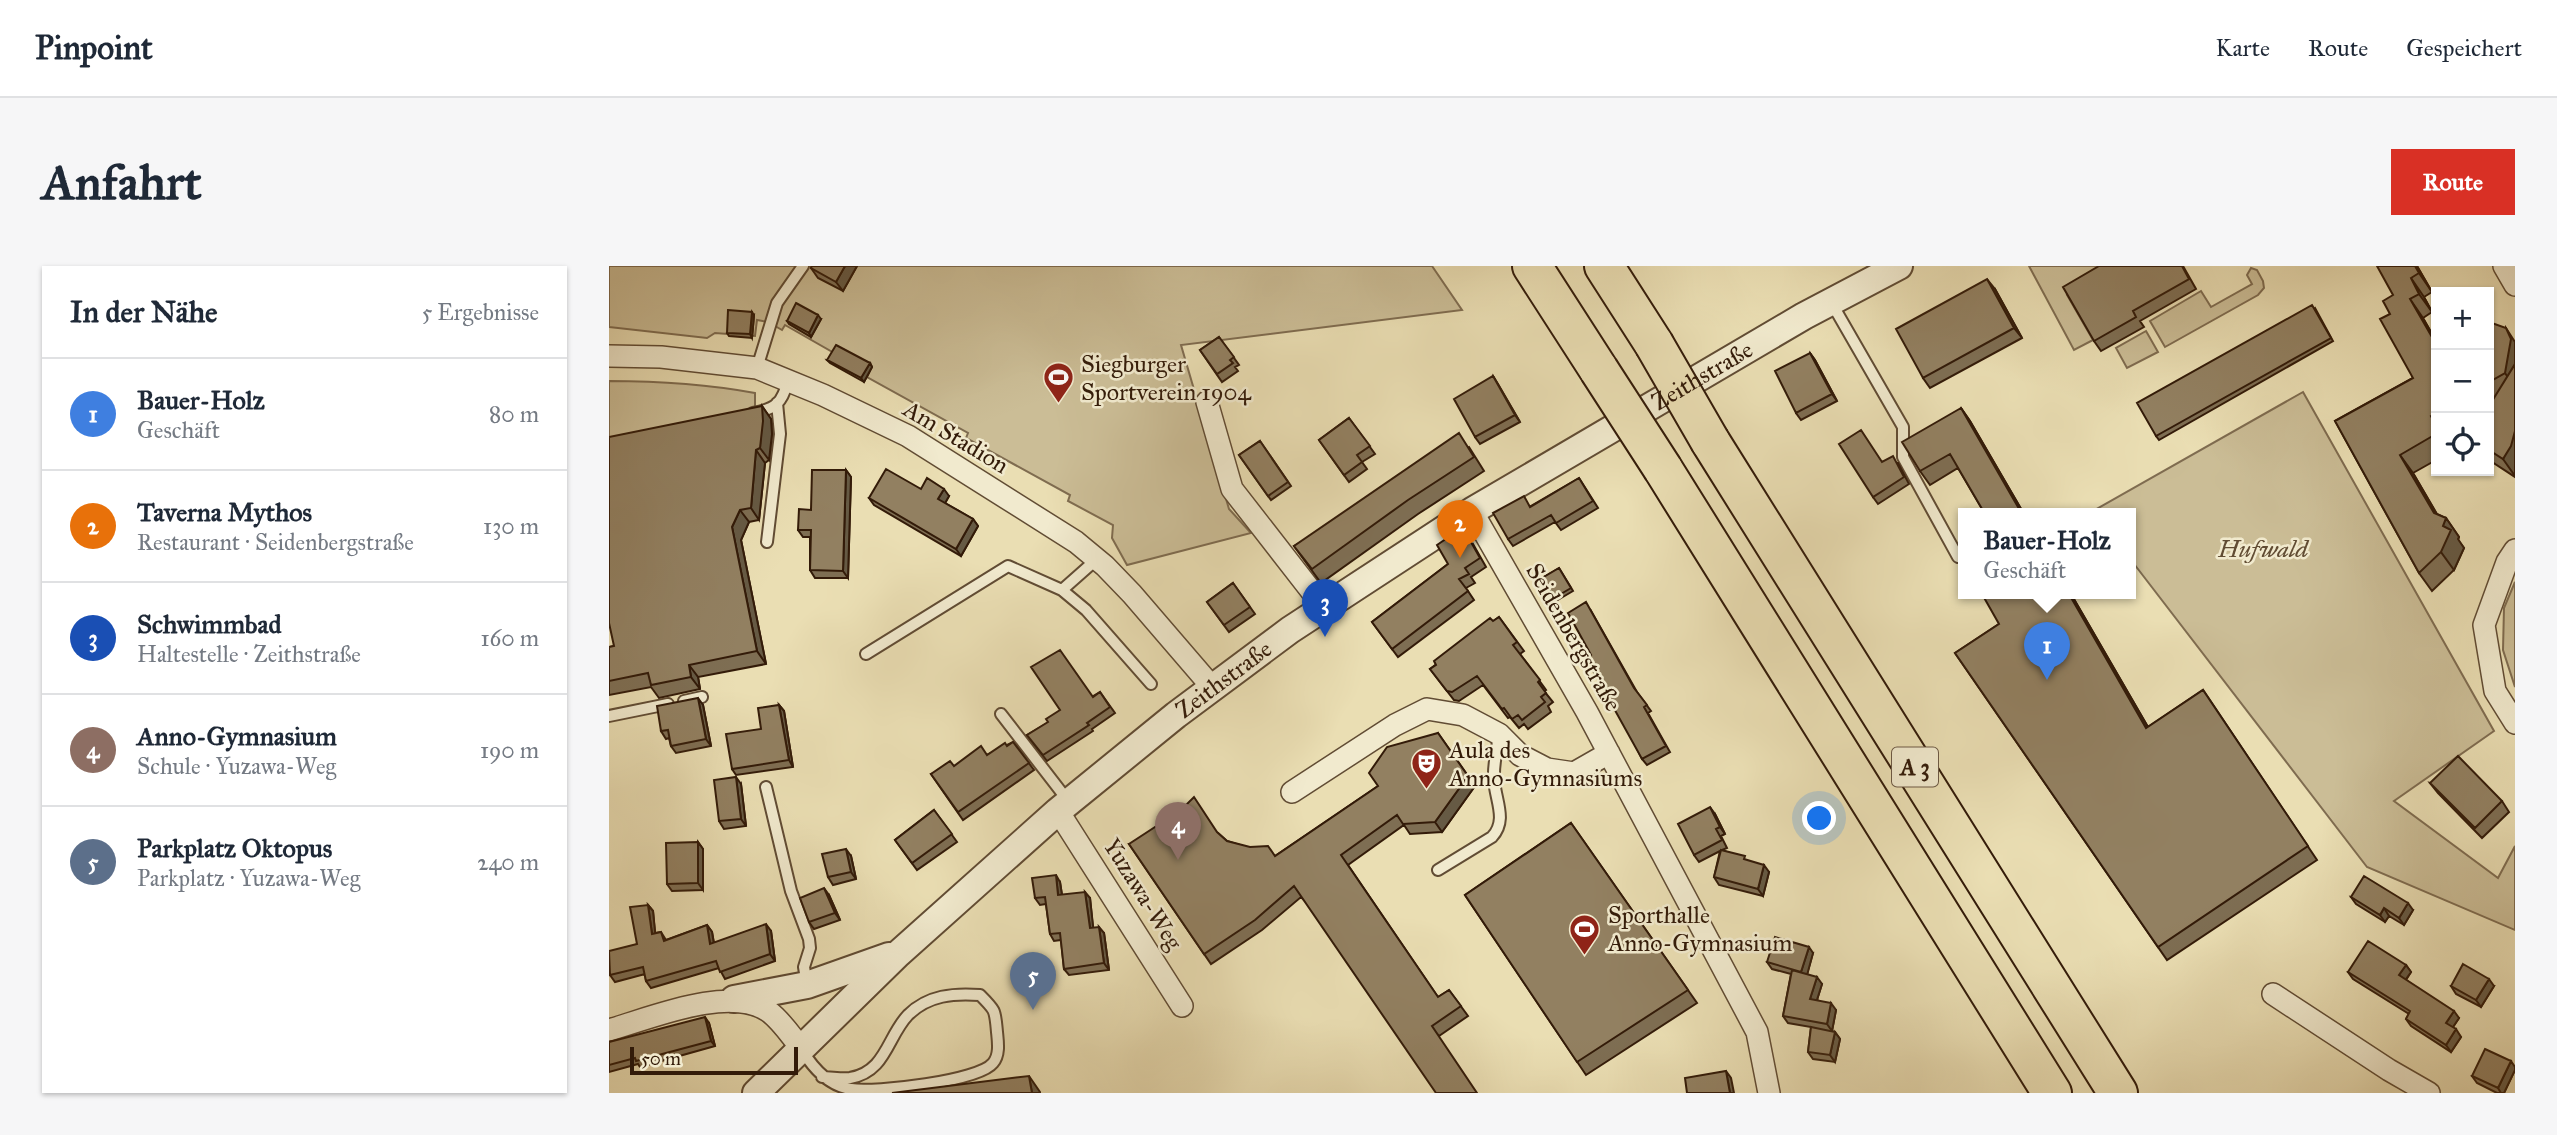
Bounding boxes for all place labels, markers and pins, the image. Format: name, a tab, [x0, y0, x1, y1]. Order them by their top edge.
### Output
place label: Siegburger Sportverein 1904	[1081, 349, 1251, 407]
sports icon: Siegburger Sportverein 1904	[1041, 361, 1075, 405]
pin: 2	[1437, 500, 1483, 558]
pin: 3	[1302, 579, 1348, 637]
pin: 1	[2024, 622, 2070, 680]
place label: Aula des Anno-Gymnasiums	[1448, 735, 1642, 793]
theatre icon: Aula des Anno-Gymnasiums	[1409, 747, 1443, 791]
pin: 4	[1155, 802, 1201, 860]
place label: Sporthalle Anno-Gymnasium	[1607, 900, 1793, 958]
sports icon: Sporthalle Anno-Gymnasium	[1568, 912, 1602, 956]
pin: 5	[1010, 952, 1056, 1010]

